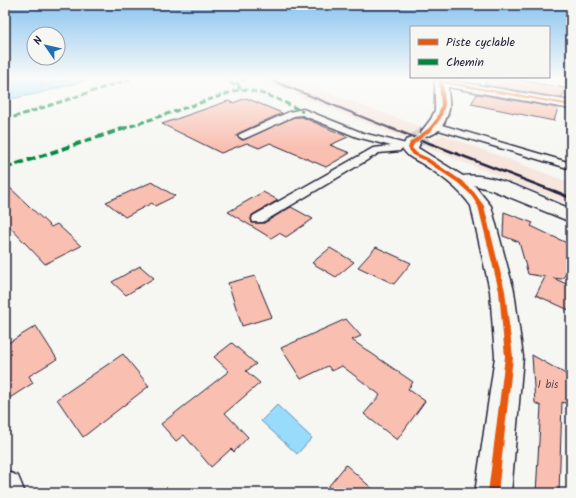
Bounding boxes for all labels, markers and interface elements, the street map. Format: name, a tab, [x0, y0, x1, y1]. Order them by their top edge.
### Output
north arrow	[26, 26, 66, 66]
legend	[410, 26, 550, 78]
text: N	[29, 33, 48, 49]
text: Piste cyclable	[446, 33, 515, 52]
text: Chemin	[446, 53, 484, 72]
house number: 1 bis	[538, 376, 559, 394]

